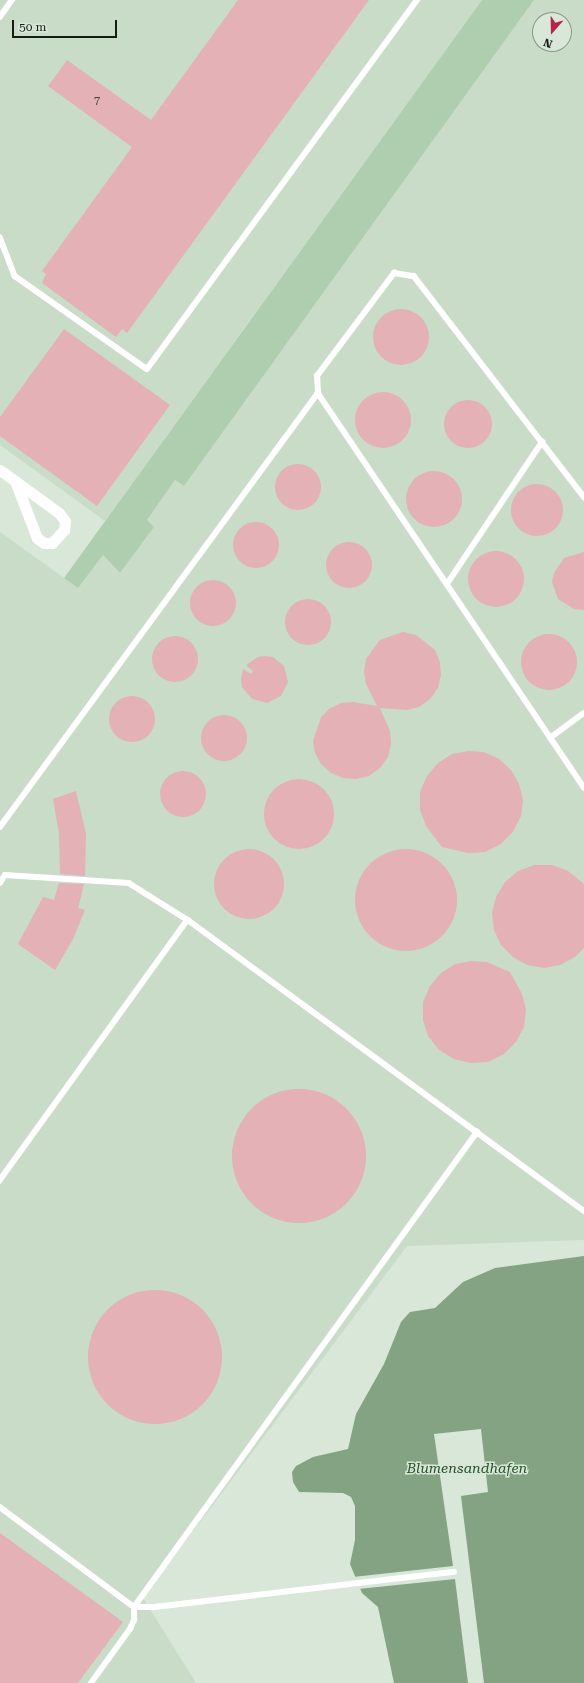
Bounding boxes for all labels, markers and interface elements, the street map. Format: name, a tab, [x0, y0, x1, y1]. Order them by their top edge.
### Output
scale bar	[14, 12, 119, 38]
north arrow	[532, 12, 572, 52]
text: 50 m	[19, 20, 46, 34]
text: N	[542, 35, 554, 50]
house number: 7	[94, 94, 100, 108]
water label: Blumensandhafen	[407, 1460, 527, 1476]

